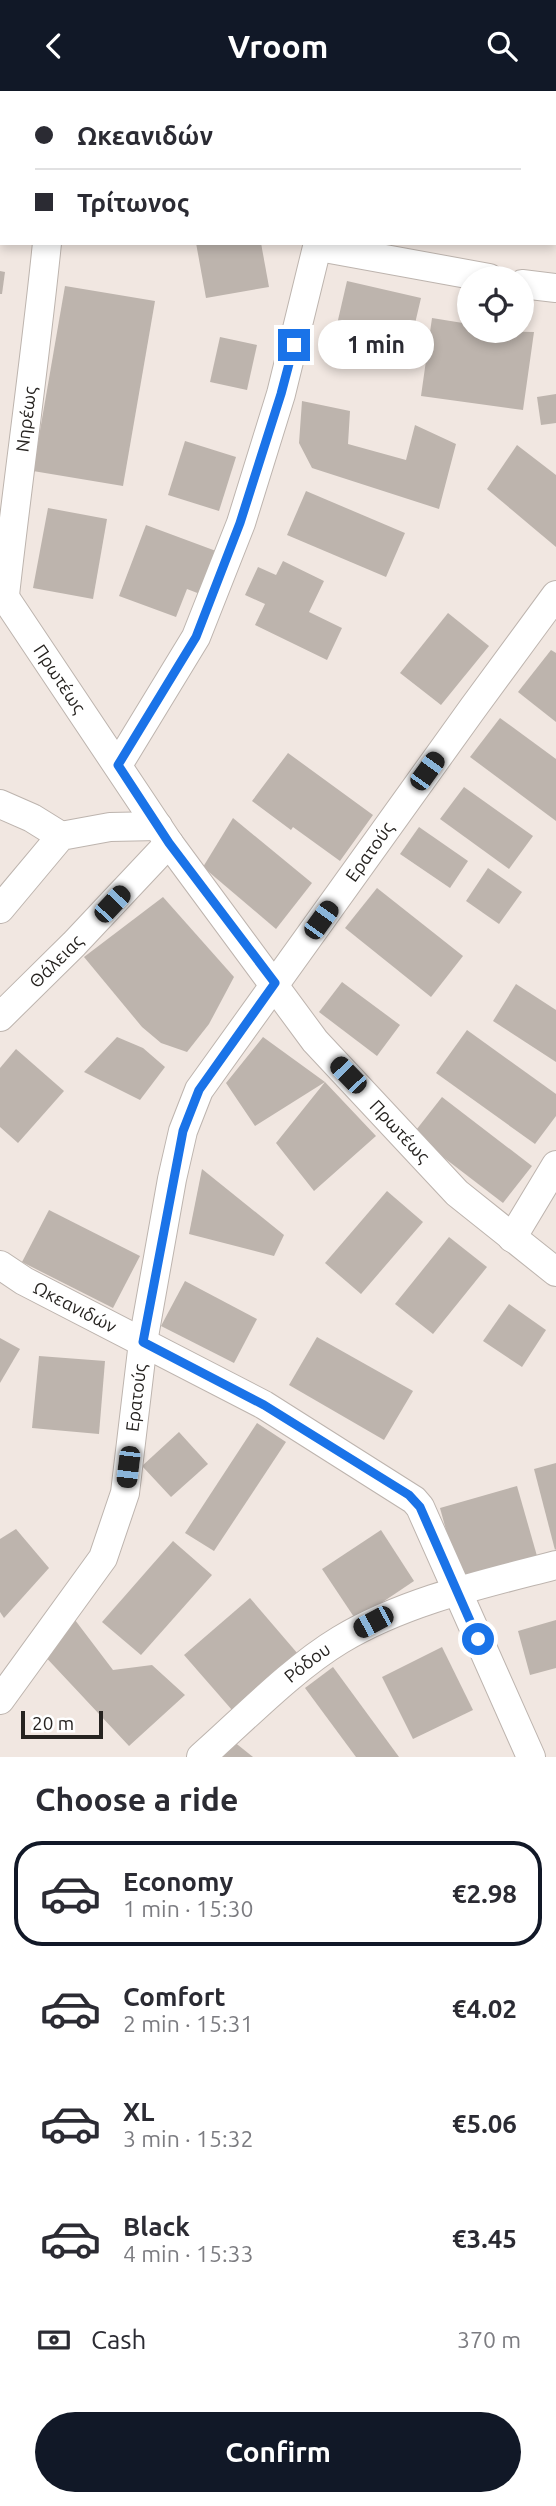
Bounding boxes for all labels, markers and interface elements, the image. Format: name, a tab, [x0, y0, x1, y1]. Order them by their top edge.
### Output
icon: back	[35, 27, 73, 65]
icon: search	[483, 27, 521, 65]
text: Vroom	[228, 28, 328, 64]
text: Ωκεανιδών	[77, 121, 213, 150]
text: Τρίτωνος	[77, 188, 189, 217]
map controls	[457, 266, 534, 343]
button: locate	[457, 266, 534, 343]
callout: 1 min	[318, 321, 434, 369]
route end	[278, 329, 310, 361]
text: 1 min	[347, 332, 405, 357]
street label: Νηρέως	[11, 385, 40, 453]
street label: Πρωτέως	[30, 640, 90, 717]
car	[407, 748, 448, 794]
street label: Ερατούς	[341, 818, 398, 885]
car	[90, 881, 135, 927]
car	[301, 897, 342, 943]
street label: Θάλειας	[25, 930, 87, 991]
car	[326, 1053, 371, 1097]
street label: Πρωτέως	[366, 1095, 434, 1167]
street label: Ωκεανιδών	[30, 1277, 120, 1336]
street label: Ερατούς	[121, 1362, 150, 1433]
car	[116, 1445, 141, 1489]
car	[350, 1603, 397, 1641]
route start	[462, 1623, 494, 1655]
street label: Ρόδου	[280, 1638, 334, 1686]
scale bar	[21, 1708, 103, 1740]
text: 20 m	[32, 1712, 74, 1734]
text: Choose a ride	[35, 1781, 238, 1817]
icon: car	[39, 1862, 102, 1925]
text: Economy	[123, 1867, 233, 1896]
text: €2.98	[452, 1879, 517, 1908]
text: 1 min · 15:30	[123, 1896, 254, 1921]
icon: car	[39, 1977, 102, 2040]
text: Comfort	[123, 1982, 226, 2011]
text: €4.02	[452, 1994, 517, 2023]
text: 2 min · 15:31	[123, 2011, 254, 2036]
icon: car	[39, 2092, 102, 2155]
text: XL	[123, 2097, 154, 2126]
text: €5.06	[452, 2109, 517, 2138]
text: 3 min · 15:32	[123, 2126, 254, 2151]
icon: car	[39, 2207, 102, 2270]
text: Black	[123, 2212, 190, 2241]
text: €3.45	[452, 2224, 517, 2253]
text: 4 min · 15:33	[123, 2241, 254, 2266]
icon: cash	[35, 2321, 73, 2359]
text: Cash	[91, 2325, 146, 2354]
text: 370 m	[457, 2327, 521, 2352]
button: Confirm	[35, 2412, 521, 2492]

